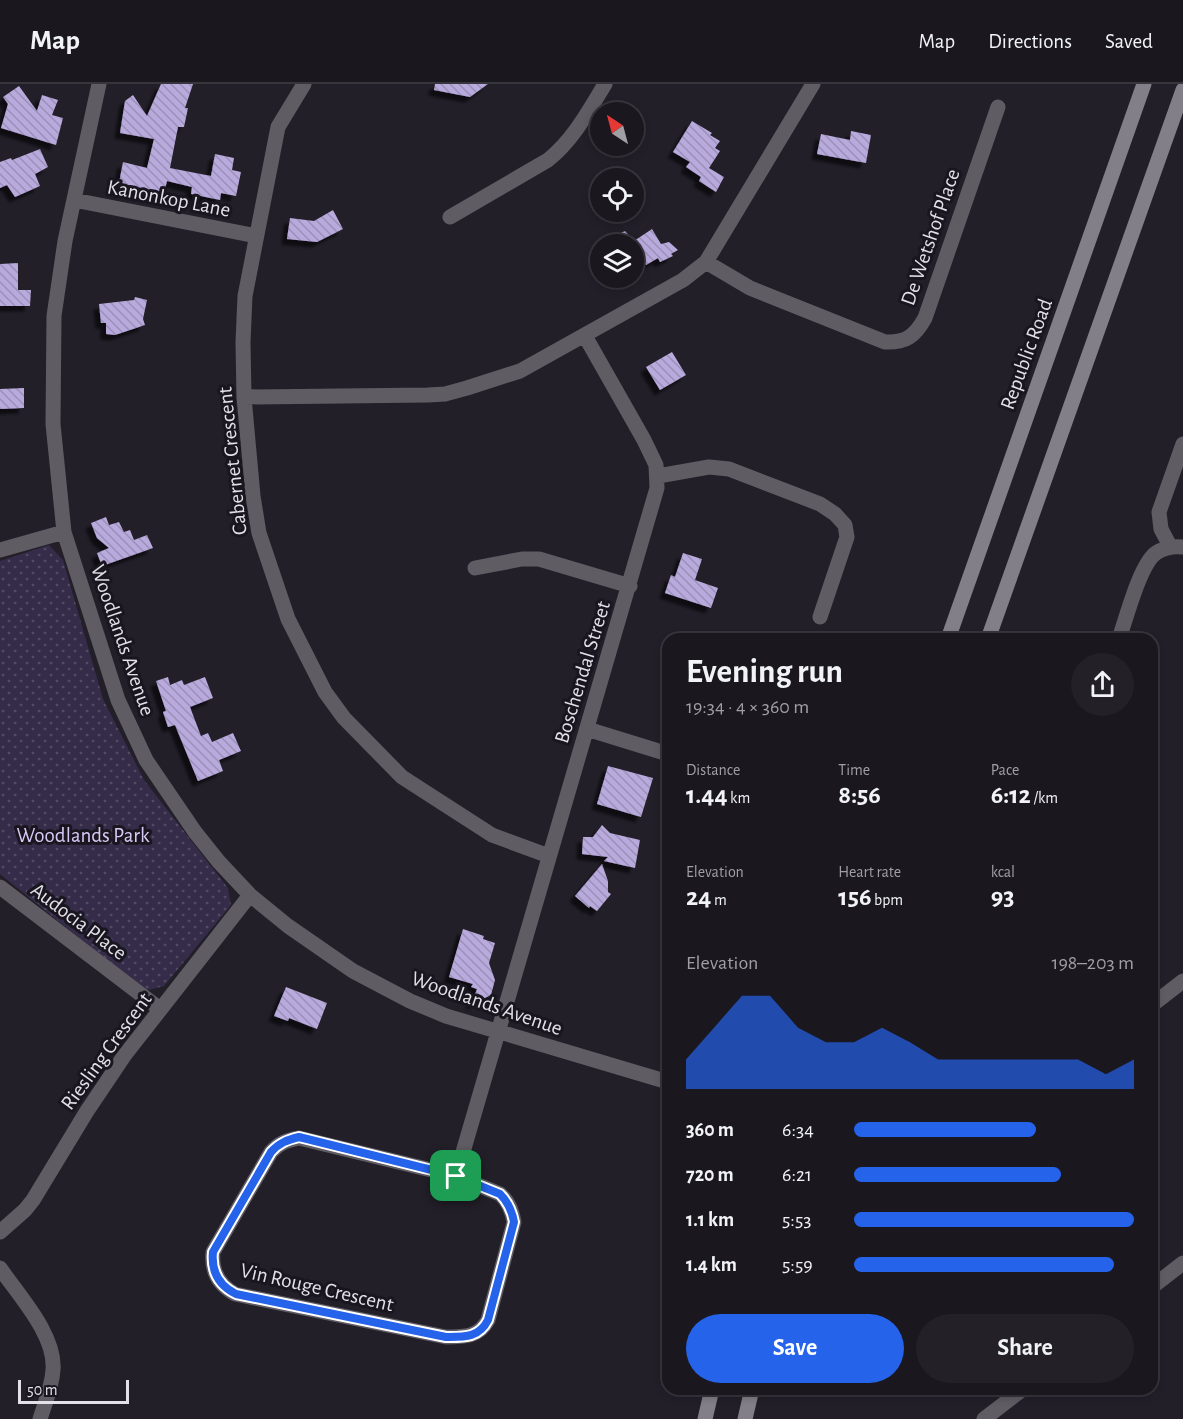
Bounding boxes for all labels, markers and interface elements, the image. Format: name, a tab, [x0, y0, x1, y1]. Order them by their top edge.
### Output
text: Map	[30, 27, 80, 55]
text: Map	[919, 31, 955, 52]
text: Directions	[988, 31, 1072, 52]
text: Saved	[1105, 31, 1153, 52]
north arrow	[590, 102, 644, 156]
map controls	[590, 102, 644, 288]
street label: De Wetshof Place	[897, 166, 964, 308]
button: locate	[590, 168, 644, 222]
street label: Kanonkop Lane	[106, 176, 232, 221]
button: layers	[590, 234, 644, 288]
street label: Republic Road	[997, 296, 1056, 412]
street label: Cabernet Crescent	[214, 386, 251, 536]
street label: Woodlands Avenue	[87, 562, 158, 718]
street label: Boschendal Street	[551, 598, 614, 746]
button: share	[1071, 653, 1134, 716]
text: Evening run	[686, 656, 843, 689]
text: 19:34 · 4 × 360 m	[686, 697, 809, 717]
text: Distance	[686, 762, 740, 778]
text: Time	[838, 762, 870, 778]
text: Pace	[991, 762, 1019, 778]
text: 1.44	[686, 782, 727, 808]
text: 8:56	[838, 782, 881, 808]
text: 6:12	[991, 782, 1031, 808]
text: km	[727, 790, 750, 806]
text: /km	[1031, 790, 1058, 806]
park label: Woodlands Park	[16, 825, 150, 846]
text: Elevation	[686, 864, 744, 880]
text: Heart rate	[838, 864, 901, 880]
text: kcal	[991, 864, 1015, 880]
street label: Audocia Place	[27, 879, 130, 964]
text: 24	[686, 884, 711, 910]
text: 156	[838, 884, 871, 910]
text: 93	[991, 884, 1014, 910]
text: m	[711, 892, 727, 908]
text: bpm	[871, 892, 903, 908]
text: Elevation	[686, 953, 758, 973]
text: 198–203 m	[1052, 953, 1134, 973]
street label: Woodlands Avenue	[409, 968, 565, 1039]
street label: Riesling Crescent	[57, 989, 156, 1114]
text: 360 m	[686, 1120, 734, 1140]
text: 6:34	[782, 1120, 814, 1140]
pin	[430, 1150, 481, 1201]
icon: arrive	[439, 1159, 472, 1192]
text: 720 m	[686, 1165, 734, 1185]
text: 6:21	[782, 1165, 812, 1185]
text: 1.1 km	[686, 1210, 734, 1230]
text: 5:53	[782, 1210, 812, 1230]
text: 1.4 km	[686, 1255, 737, 1275]
text: 5:59	[782, 1255, 813, 1275]
street label: Vin Rouge Crescent	[238, 1260, 396, 1315]
button: Save	[686, 1314, 904, 1383]
button: Share	[916, 1314, 1134, 1383]
scale bar	[18, 1377, 129, 1404]
text: 50 m	[27, 1382, 58, 1398]

